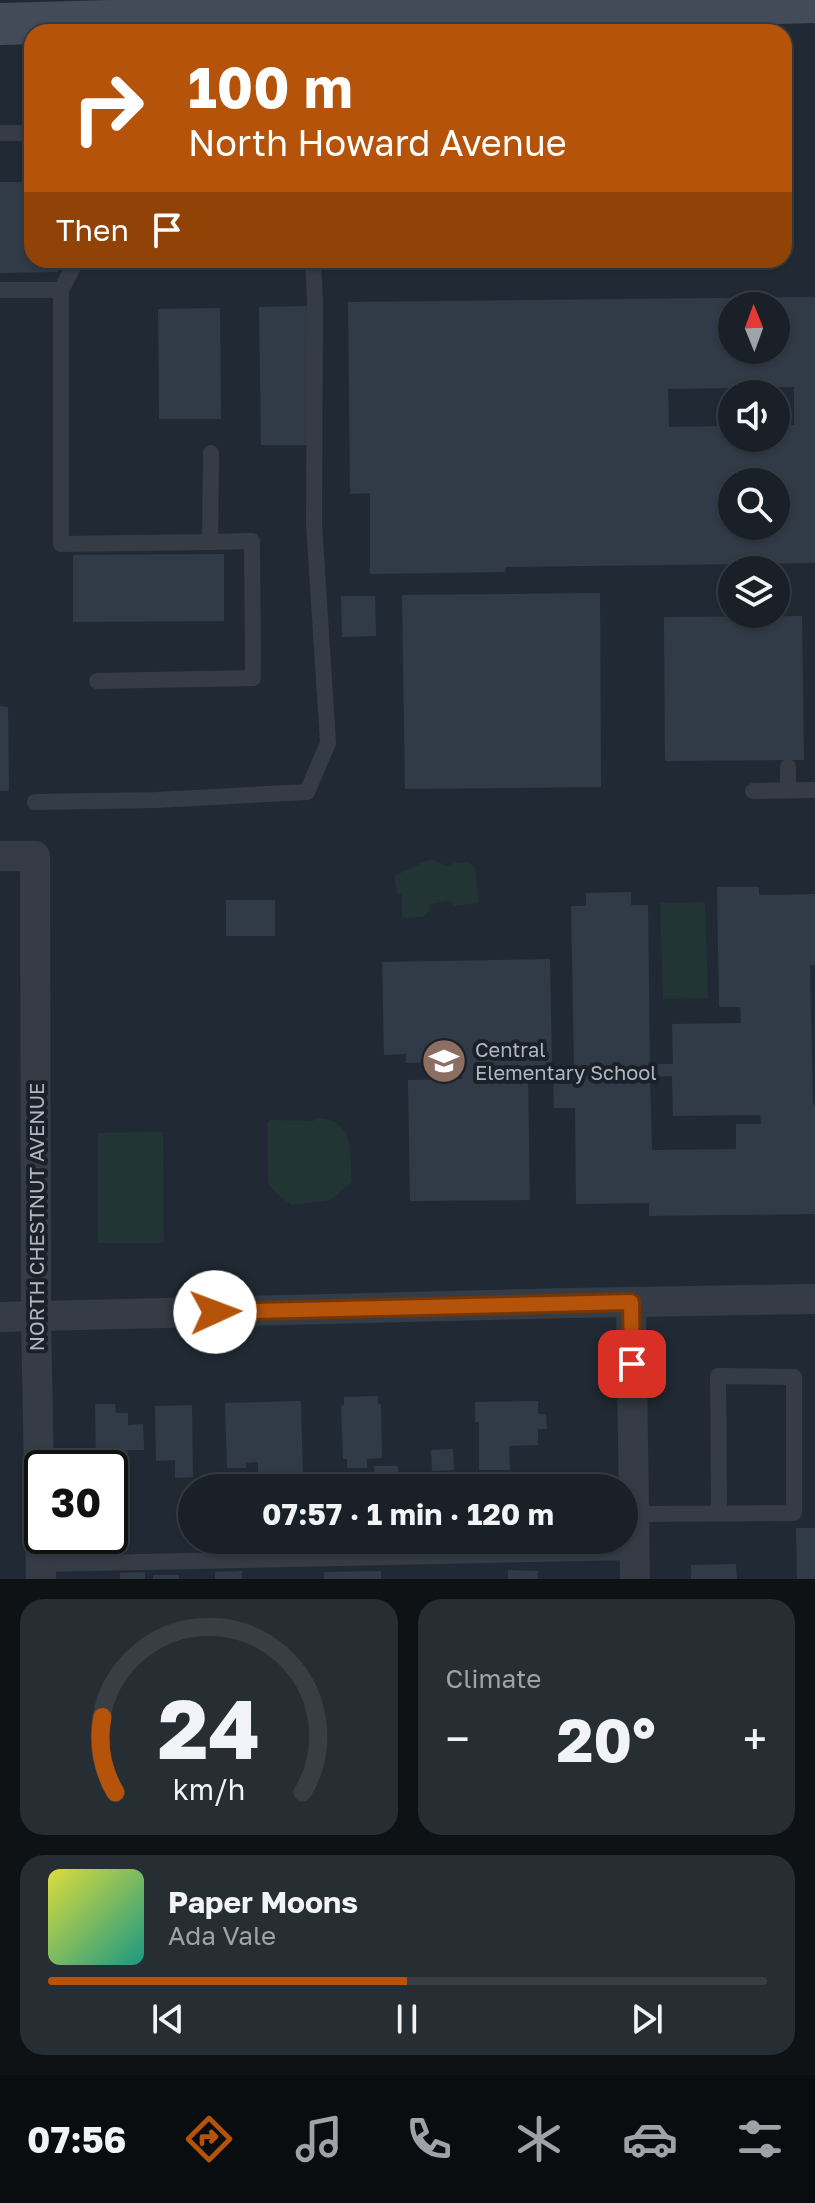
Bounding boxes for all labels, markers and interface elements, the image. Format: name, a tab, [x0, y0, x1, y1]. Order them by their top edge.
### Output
text: 100 m	[188, 53, 353, 120]
icon: right	[56, 56, 160, 160]
text: North Howard Avenue	[188, 121, 567, 164]
icon: arrive	[145, 208, 189, 252]
text: Then	[56, 212, 129, 248]
north arrow	[718, 292, 790, 364]
map controls	[718, 292, 790, 628]
button: sound	[718, 380, 790, 452]
button: search	[718, 468, 790, 540]
button: layers	[718, 556, 790, 628]
school or university icon: Central Elementary School	[420, 1037, 468, 1085]
place label: Central Elementary School	[475, 1037, 657, 1084]
street label: NORTH CHESTNUT AVENUE	[24, 1083, 48, 1351]
position arrow	[173, 1270, 257, 1354]
pin	[598, 1330, 666, 1398]
icon: arrive	[610, 1342, 654, 1386]
speed limit sign: 30	[24, 1450, 128, 1554]
text: 07:57 · 1 min · 120 m	[262, 1496, 554, 1532]
text: Climate	[446, 1663, 541, 1694]
text: 24	[157, 1677, 260, 1777]
text: 20°	[557, 1703, 656, 1775]
text: −	[446, 1712, 470, 1765]
text: +	[743, 1712, 767, 1765]
text: km/h	[172, 1772, 245, 1806]
text: Paper Moons	[168, 1884, 358, 1920]
text: Ada Vale	[168, 1920, 276, 1951]
icon: previous	[146, 1997, 190, 2041]
icon: pause	[385, 1997, 429, 2041]
icon: next	[625, 1997, 669, 2041]
icon: directions	[181, 2111, 237, 2167]
icon: music	[291, 2111, 347, 2167]
icon: phone	[401, 2111, 457, 2167]
icon: climate	[511, 2111, 567, 2167]
icon: car	[622, 2111, 678, 2167]
icon: filters	[732, 2111, 788, 2167]
text: 07:56	[27, 2118, 126, 2161]

